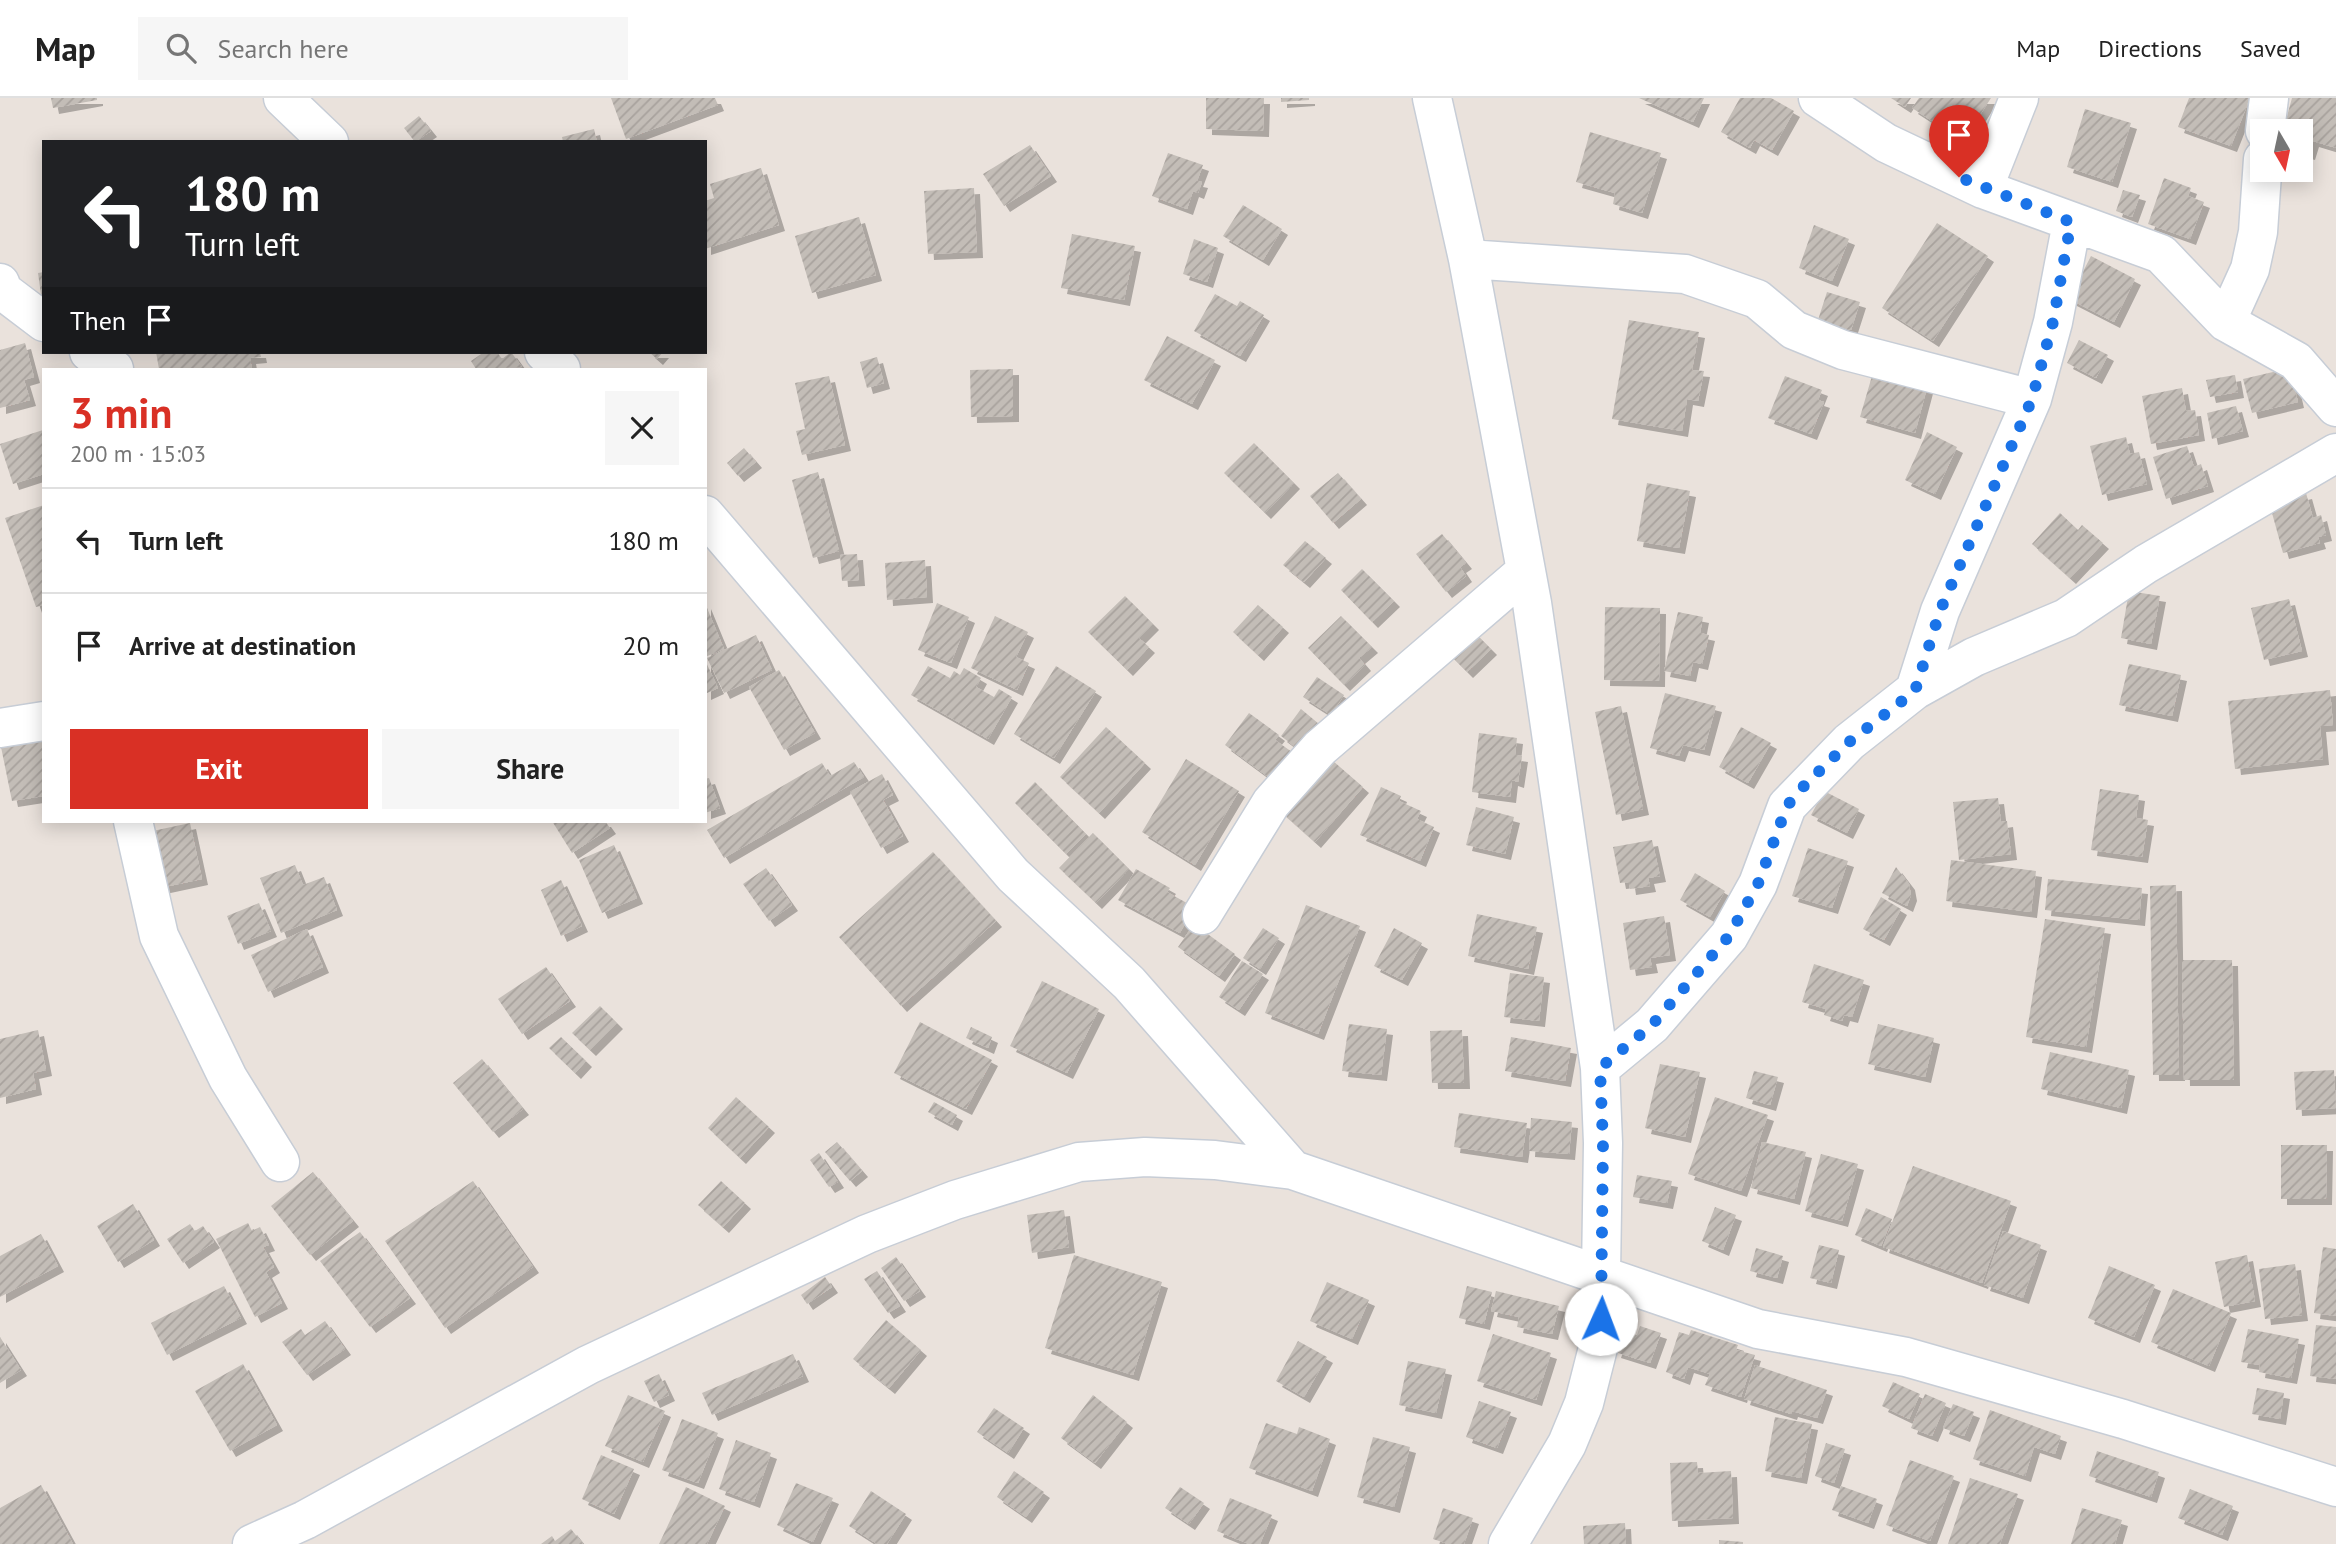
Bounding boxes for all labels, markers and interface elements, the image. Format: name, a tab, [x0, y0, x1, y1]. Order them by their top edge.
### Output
search box	[138, 17, 628, 80]
text: Map	[35, 27, 96, 70]
icon: search	[162, 29, 200, 67]
text: Search here	[218, 32, 349, 65]
text: Map	[2016, 33, 2060, 64]
text: Directions	[2098, 33, 2202, 64]
text: Saved	[2240, 33, 2301, 64]
pin	[1929, 105, 1989, 177]
icon: arrive	[1940, 116, 1978, 154]
north arrow	[2250, 119, 2314, 182]
map controls	[2250, 119, 2313, 182]
text: 180 m	[185, 161, 320, 225]
icon: left	[70, 168, 161, 259]
text: Turn left	[185, 223, 300, 265]
icon: arrive	[140, 301, 178, 339]
text: Then	[70, 304, 126, 337]
text: 3 min	[70, 385, 172, 440]
button: close	[605, 391, 679, 465]
text: 200 m · 15:03	[70, 439, 206, 468]
icon: left	[70, 522, 108, 560]
text: Turn left	[129, 524, 223, 557]
text: 180 m	[608, 524, 679, 557]
icon: arrive	[70, 627, 108, 665]
text: Arrive at destination	[129, 629, 356, 662]
text: 20 m	[623, 629, 679, 662]
button: Exit	[70, 729, 368, 809]
button: Share	[382, 729, 679, 809]
position arrow	[1564, 1282, 1638, 1356]

